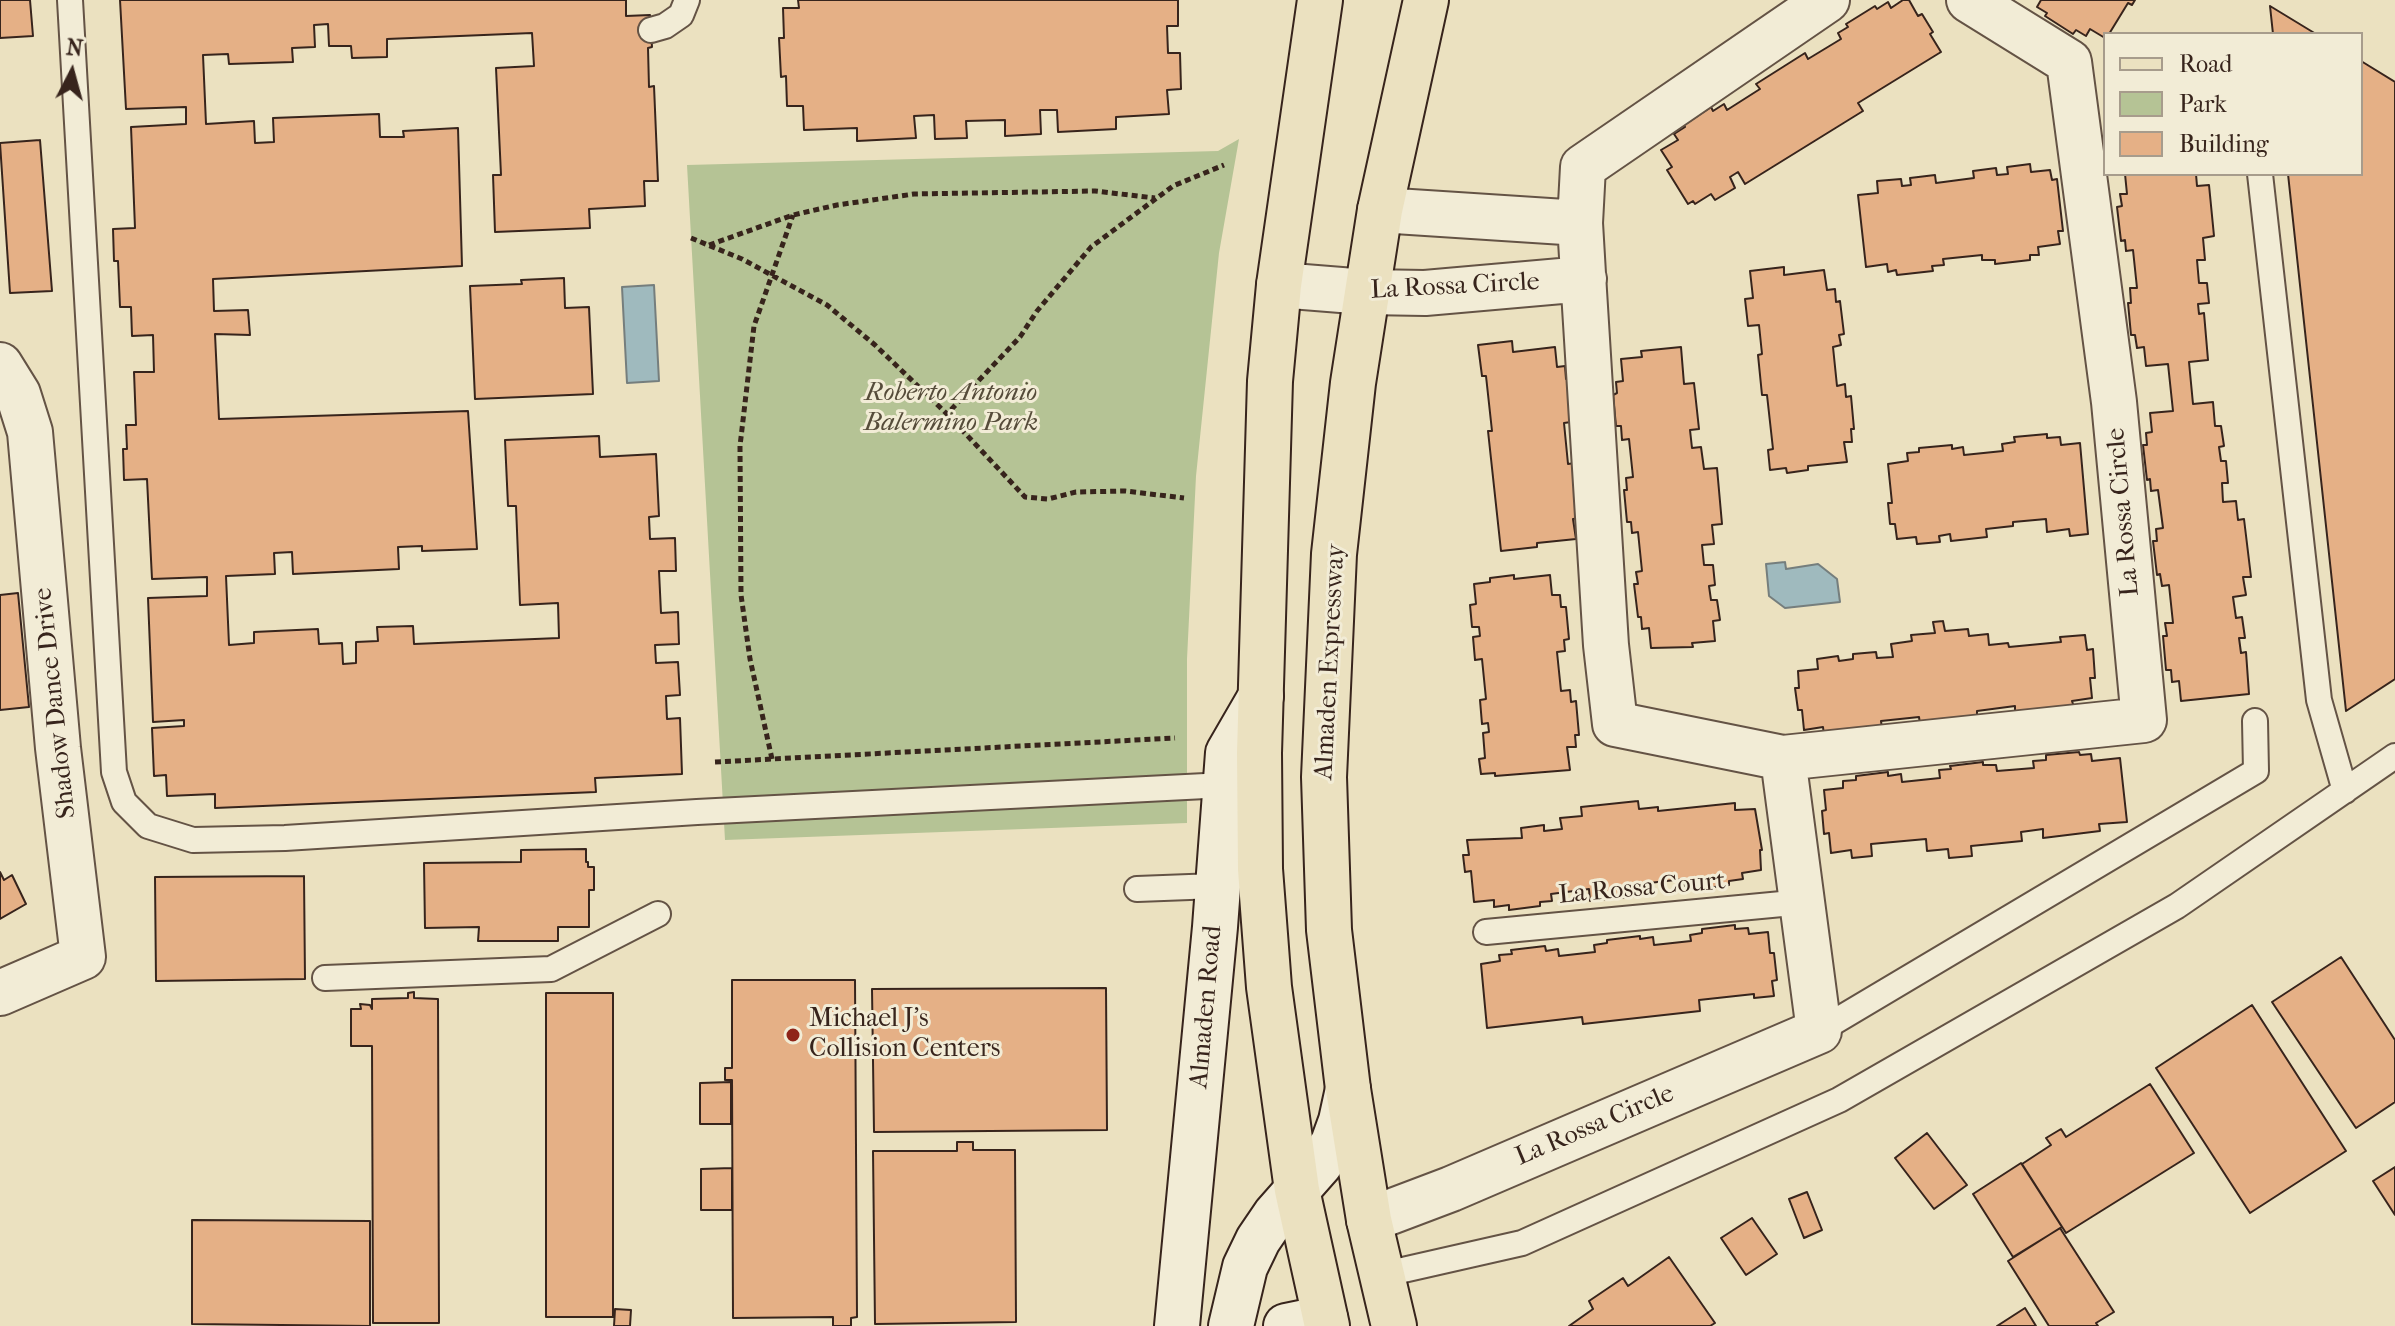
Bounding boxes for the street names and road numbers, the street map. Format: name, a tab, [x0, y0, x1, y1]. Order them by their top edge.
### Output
street label: La Rossa Circle	[1370, 267, 1540, 307]
street label: La Rossa Circle	[2101, 426, 2147, 598]
street label: Almaden Expressway	[1309, 543, 1353, 781]
street label: Shadow Dance Drive	[28, 586, 84, 820]
street label: La Rossa Court	[1557, 866, 1727, 912]
street label: Almaden Road	[1184, 924, 1230, 1090]
street label: La Rossa Circle	[1511, 1079, 1679, 1173]

